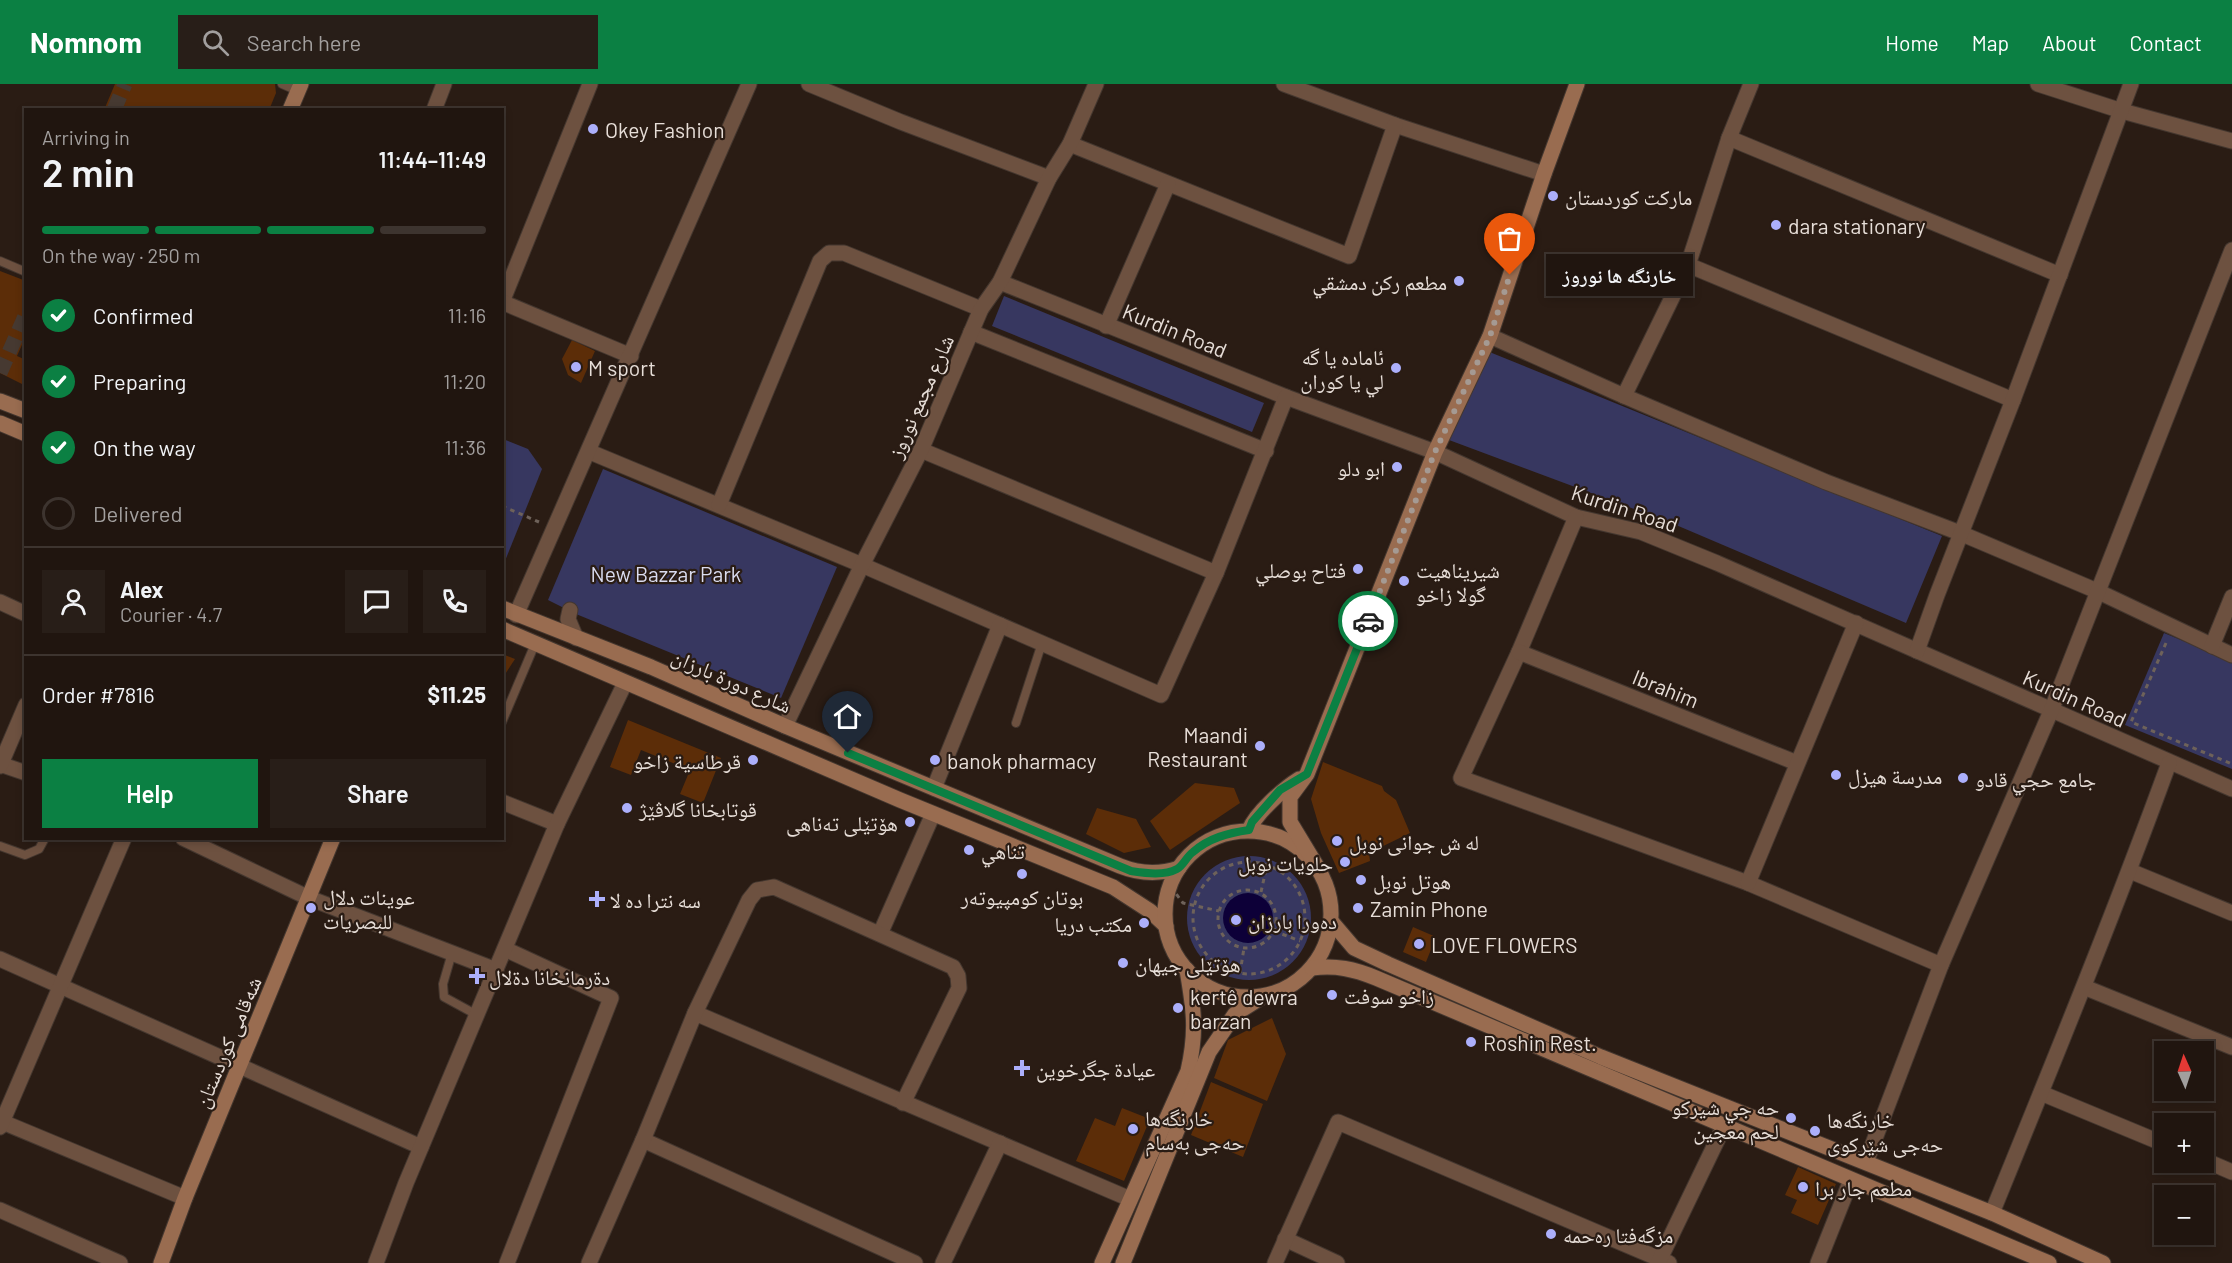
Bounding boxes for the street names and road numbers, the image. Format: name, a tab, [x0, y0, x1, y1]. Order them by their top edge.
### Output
street label: Kurdin Road	[1119, 298, 1231, 362]
street label: شارع مجمع نوروز	[881, 331, 960, 463]
street label: Kurdin Road	[1569, 479, 1681, 537]
street label: شارع دورة بارزان	[668, 643, 796, 719]
street label: Ibrahim	[1629, 663, 1703, 713]
street label: Kurdin Road	[2019, 664, 2131, 732]
street label: شەقامی کوردستان	[188, 973, 268, 1112]

